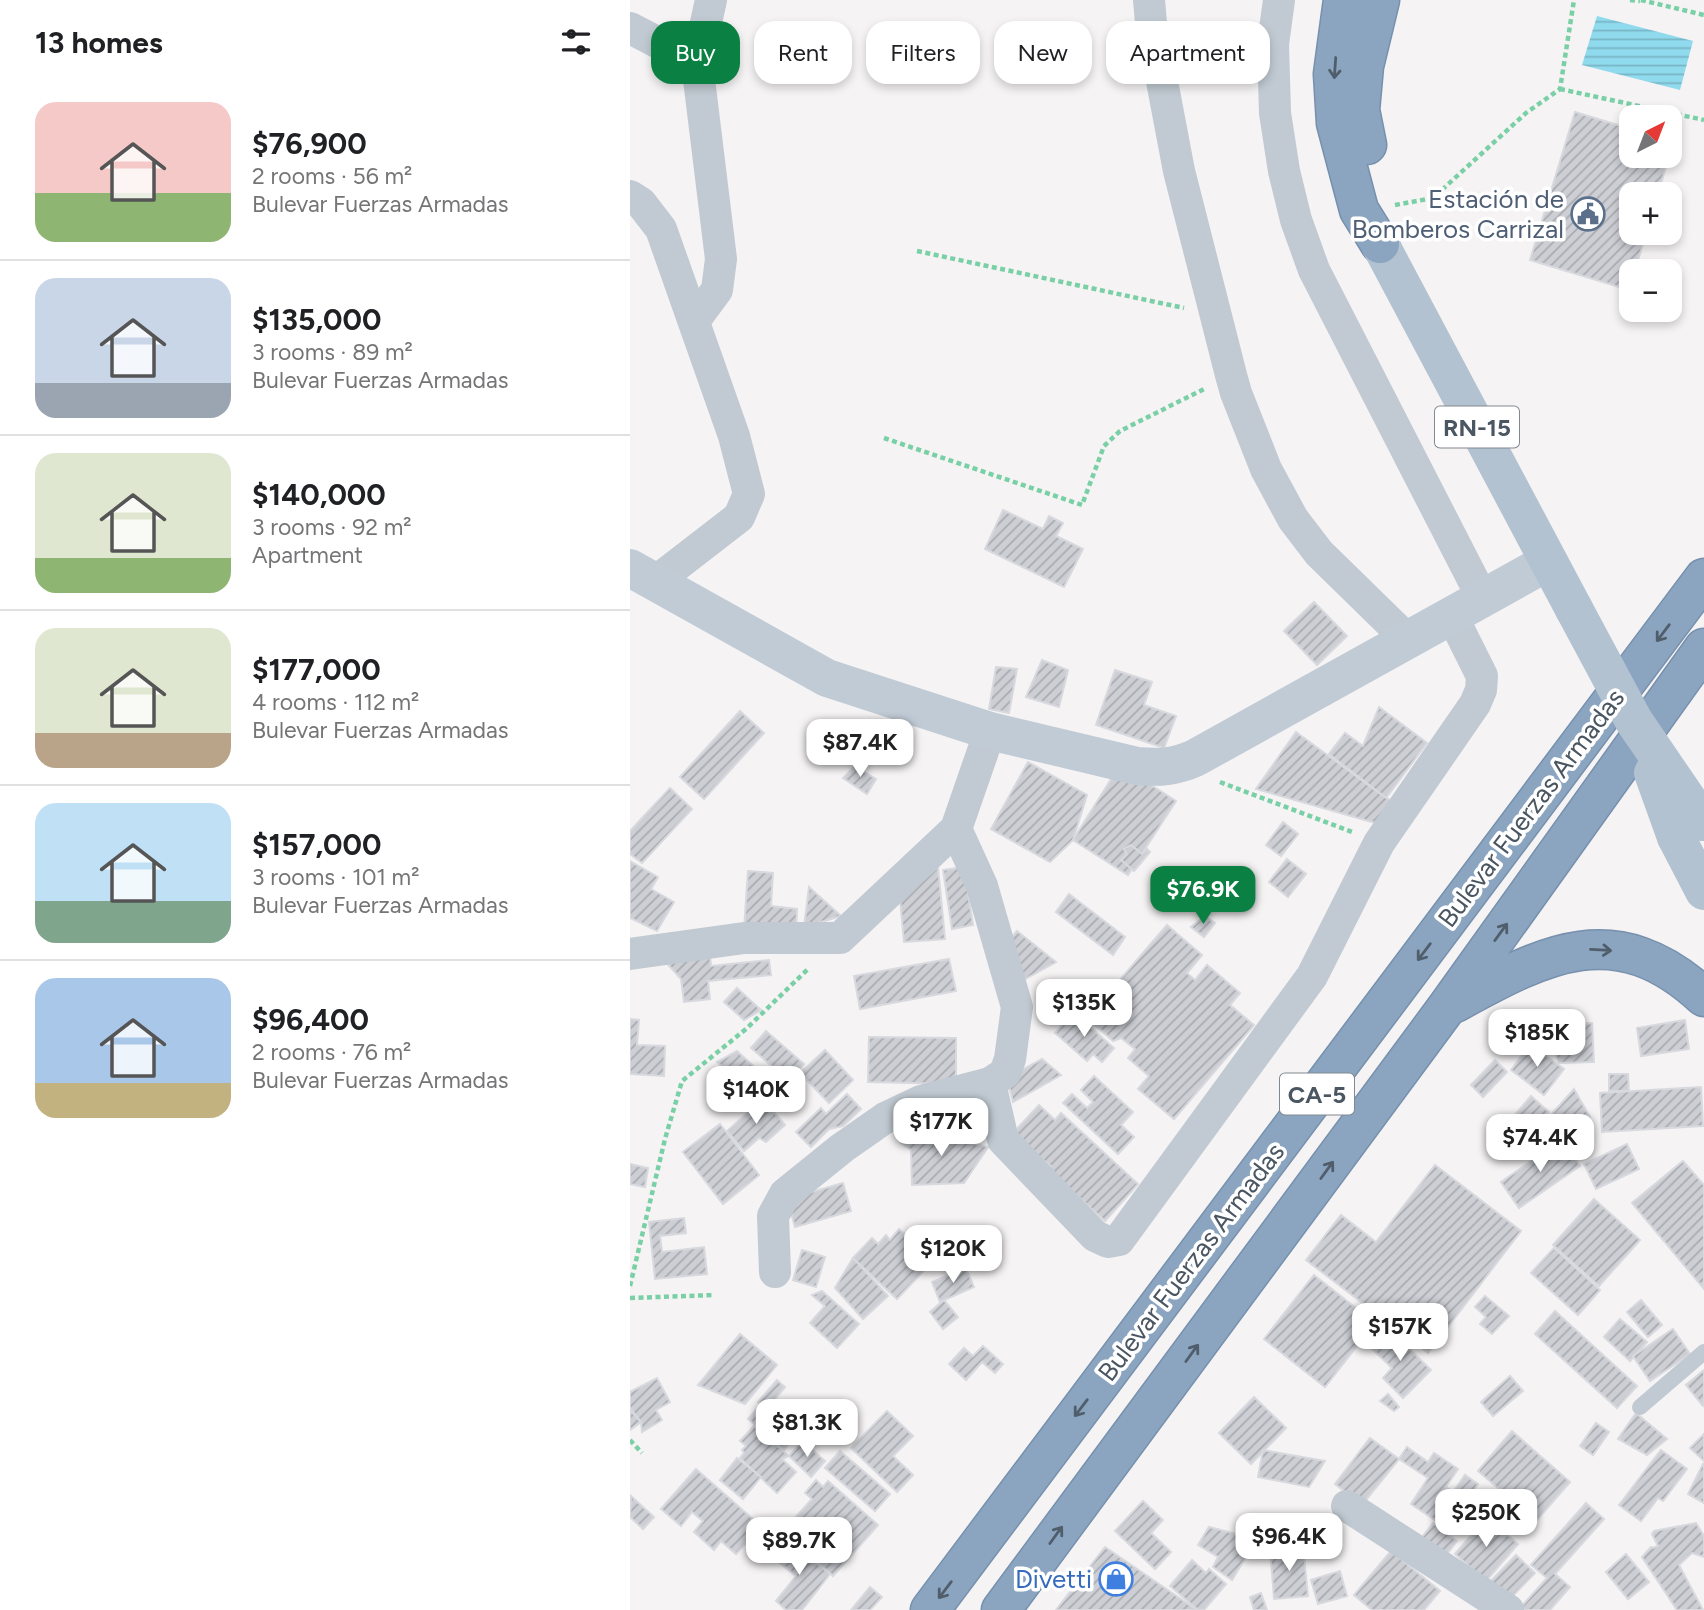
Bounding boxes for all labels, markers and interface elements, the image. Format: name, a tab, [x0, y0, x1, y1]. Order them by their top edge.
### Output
chip: Buy	[651, 21, 740, 84]
chip: Rent	[754, 21, 852, 84]
chip: Filters	[866, 21, 980, 84]
chip: New	[994, 21, 1092, 84]
chip: Apartment	[1106, 21, 1270, 84]
icon: filters	[557, 23, 595, 61]
text: 13 homes	[35, 24, 163, 61]
one-way arrow	[1328, 56, 1341, 78]
north arrow	[1619, 105, 1682, 168]
map controls	[1619, 105, 1682, 322]
text: $76,900	[252, 125, 367, 162]
icon: home	[91, 130, 175, 214]
text: 2 rooms · 56 m²	[252, 162, 412, 190]
button: +	[1619, 182, 1682, 245]
place label: Estación de Bomberos Carrizal	[1352, 183, 1564, 245]
text: Bulevar Fuerzas Armadas	[252, 190, 509, 218]
public building icon: Estación de Bomberos Carrizal	[1569, 195, 1607, 233]
button: −	[1619, 259, 1682, 322]
text: $135,000	[252, 301, 381, 338]
icon: home	[91, 306, 175, 390]
text: 3 rooms · 89 m²	[252, 338, 413, 366]
text: Bulevar Fuerzas Armadas	[252, 366, 509, 394]
road number: RN-15	[1435, 406, 1519, 448]
text: $140,000	[252, 476, 386, 513]
icon: home	[91, 481, 175, 565]
text: 3 rooms · 92 m²	[252, 513, 412, 541]
text: Apartment	[252, 541, 363, 569]
one-way arrow	[1656, 623, 1671, 642]
text: $177,000	[252, 651, 381, 688]
icon: home	[91, 656, 175, 740]
street label: Bulevar Fuerzas Armadas	[1431, 683, 1631, 933]
text: 4 rooms · 112 m²	[252, 688, 419, 716]
text: Bulevar Fuerzas Armadas	[252, 716, 509, 744]
pin: $87.4K	[803, 720, 917, 779]
text: $87.4K	[822, 728, 898, 756]
text: $157,000	[252, 826, 381, 863]
icon: home	[91, 831, 175, 915]
text: 3 rooms · 101 m²	[252, 863, 419, 891]
pin: $76.9K	[1146, 866, 1260, 926]
text: $76.9K	[1166, 875, 1240, 903]
text: Bulevar Fuerzas Armadas	[252, 891, 509, 919]
one-way arrow	[1494, 923, 1508, 942]
one-way arrow	[1416, 942, 1431, 961]
one-way arrow	[1589, 944, 1612, 957]
pin: $135K	[1035, 979, 1133, 1039]
text: $135K	[1052, 988, 1116, 1016]
text: $96,400	[252, 1001, 369, 1038]
icon: home	[91, 1006, 175, 1090]
pin: $185K	[1488, 1010, 1586, 1069]
text: $185K	[1504, 1018, 1570, 1046]
text: 2 rooms · 76 m²	[252, 1038, 411, 1066]
text: Bulevar Fuerzas Armadas	[252, 1066, 509, 1094]
pin: $140K	[707, 1066, 805, 1126]
road number: CA-5	[1280, 1074, 1354, 1114]
text: $140K	[722, 1075, 790, 1103]
pin: $177K	[892, 1098, 990, 1158]
text: $177K	[909, 1107, 973, 1135]
pin: $74.4K	[1483, 1114, 1597, 1174]
text: $74.4K	[1502, 1123, 1578, 1151]
street label: Bulevar Fuerzas Armadas	[1091, 1137, 1291, 1387]
one-way arrow	[1319, 1160, 1334, 1179]
pin: $120K	[904, 1226, 1002, 1285]
text: $120K	[920, 1234, 986, 1262]
pin: $157K	[1351, 1304, 1449, 1363]
text: $157K	[1368, 1312, 1432, 1340]
one-way arrow	[1184, 1344, 1199, 1362]
one-way arrow	[1074, 1398, 1089, 1417]
pin: $81.3K	[750, 1400, 864, 1459]
text: $81.3K	[772, 1408, 842, 1436]
pin: $250K	[1437, 1490, 1535, 1549]
text: $250K	[1451, 1498, 1521, 1526]
pin: $96.4K	[1232, 1514, 1346, 1573]
pin: $89.7K	[742, 1518, 856, 1577]
text: $96.4K	[1251, 1522, 1327, 1550]
text: $89.7K	[762, 1526, 836, 1554]
one-way arrow	[1049, 1527, 1064, 1545]
shop icon: Divetti	[1097, 1560, 1135, 1598]
place label: Divetti	[1015, 1563, 1092, 1595]
one-way arrow	[938, 1580, 952, 1599]

